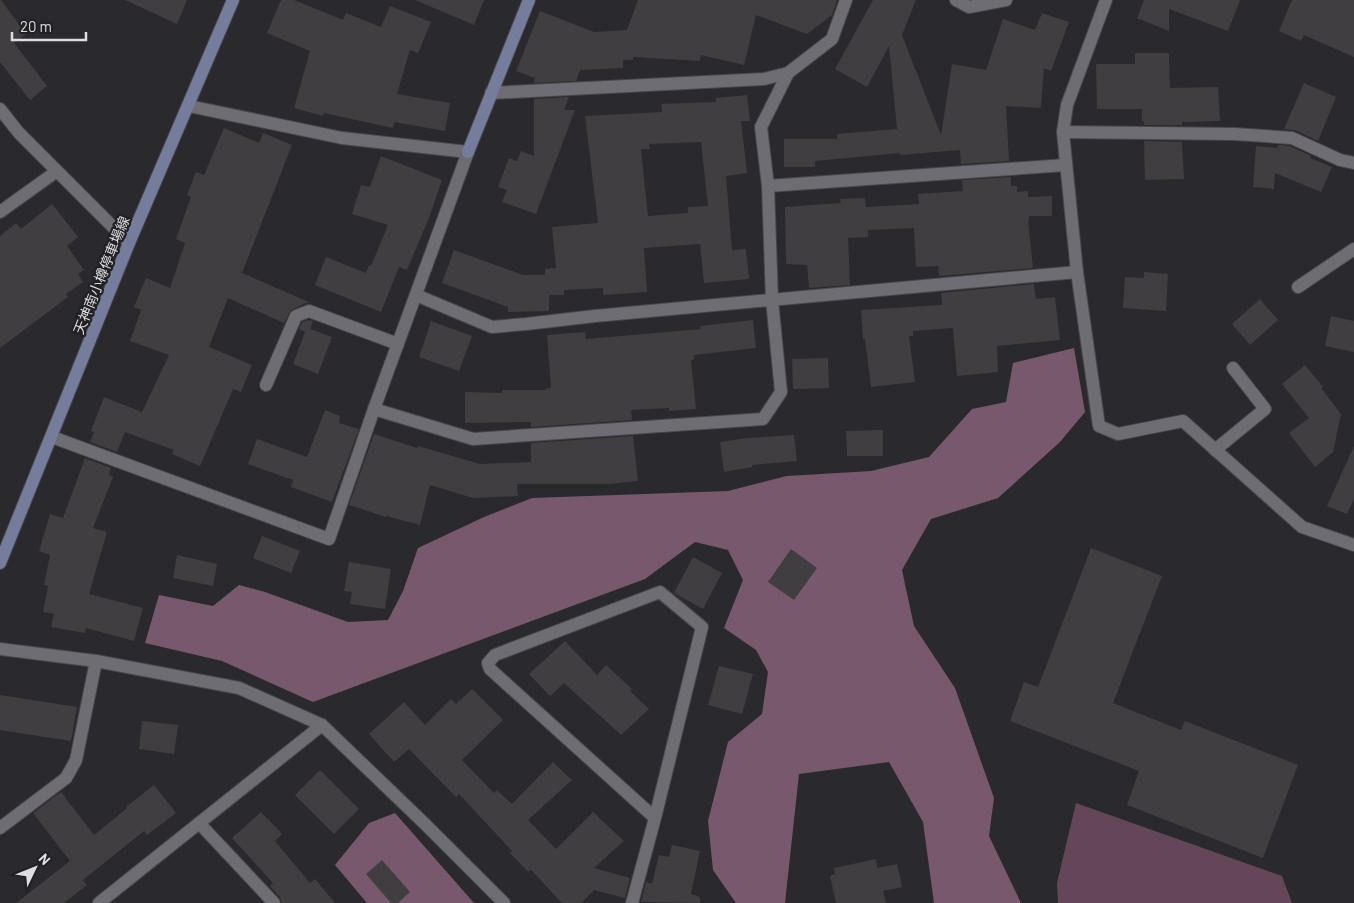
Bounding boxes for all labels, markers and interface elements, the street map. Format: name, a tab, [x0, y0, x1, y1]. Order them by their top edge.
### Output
scale bar	[12, 10, 86, 42]
text: 20 m	[20, 17, 52, 35]
street label: 天神南小樽停車場線	[70, 213, 132, 337]
north arrow	[10, 843, 60, 893]
text: N	[35, 850, 54, 868]

